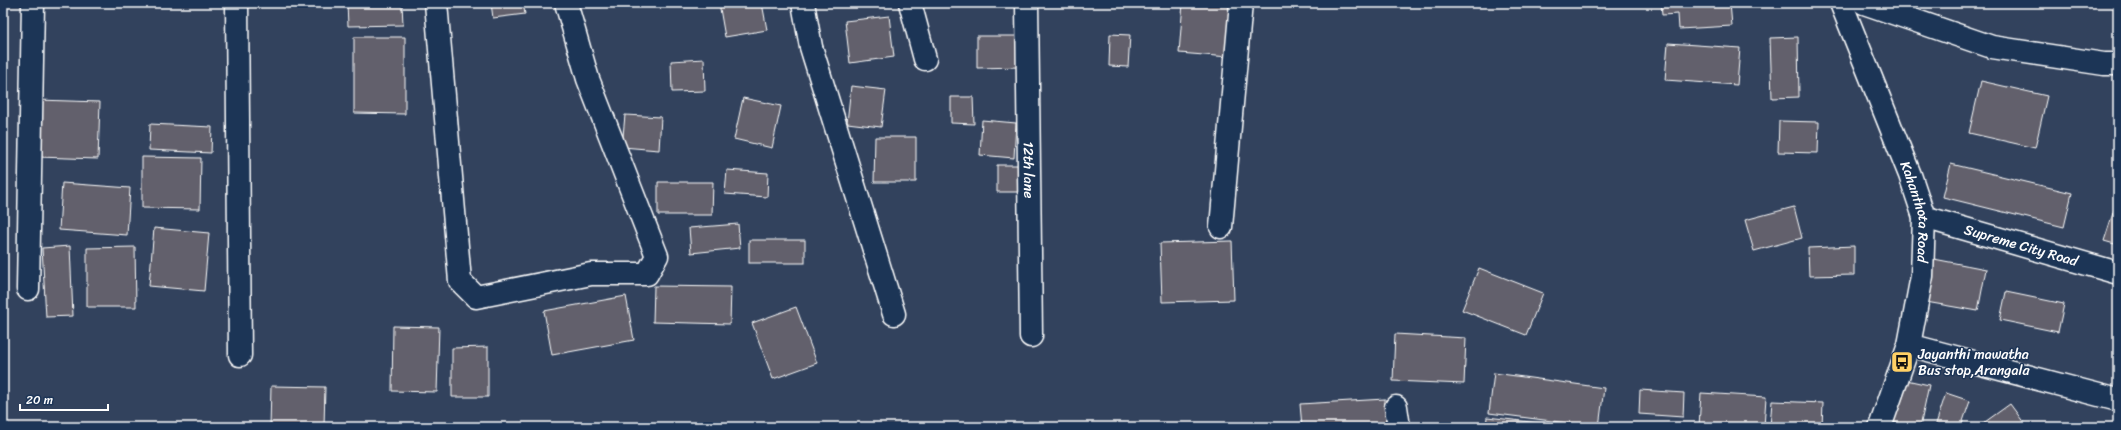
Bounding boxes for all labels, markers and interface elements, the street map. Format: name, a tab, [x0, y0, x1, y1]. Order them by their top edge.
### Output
street label: 12th lane	[1016, 141, 1042, 199]
street label: Kahanthota Road	[1893, 157, 1937, 265]
street label: Supreme City Road	[1961, 217, 2083, 274]
place label: Jayanthi mawatha Bus stop,Arangala	[1917, 342, 2030, 383]
bus stop icon: Jayanthi mawatha Bus stop,Arangala	[1889, 349, 1915, 375]
scale bar	[20, 386, 108, 412]
text: 20 m	[26, 389, 53, 411]

